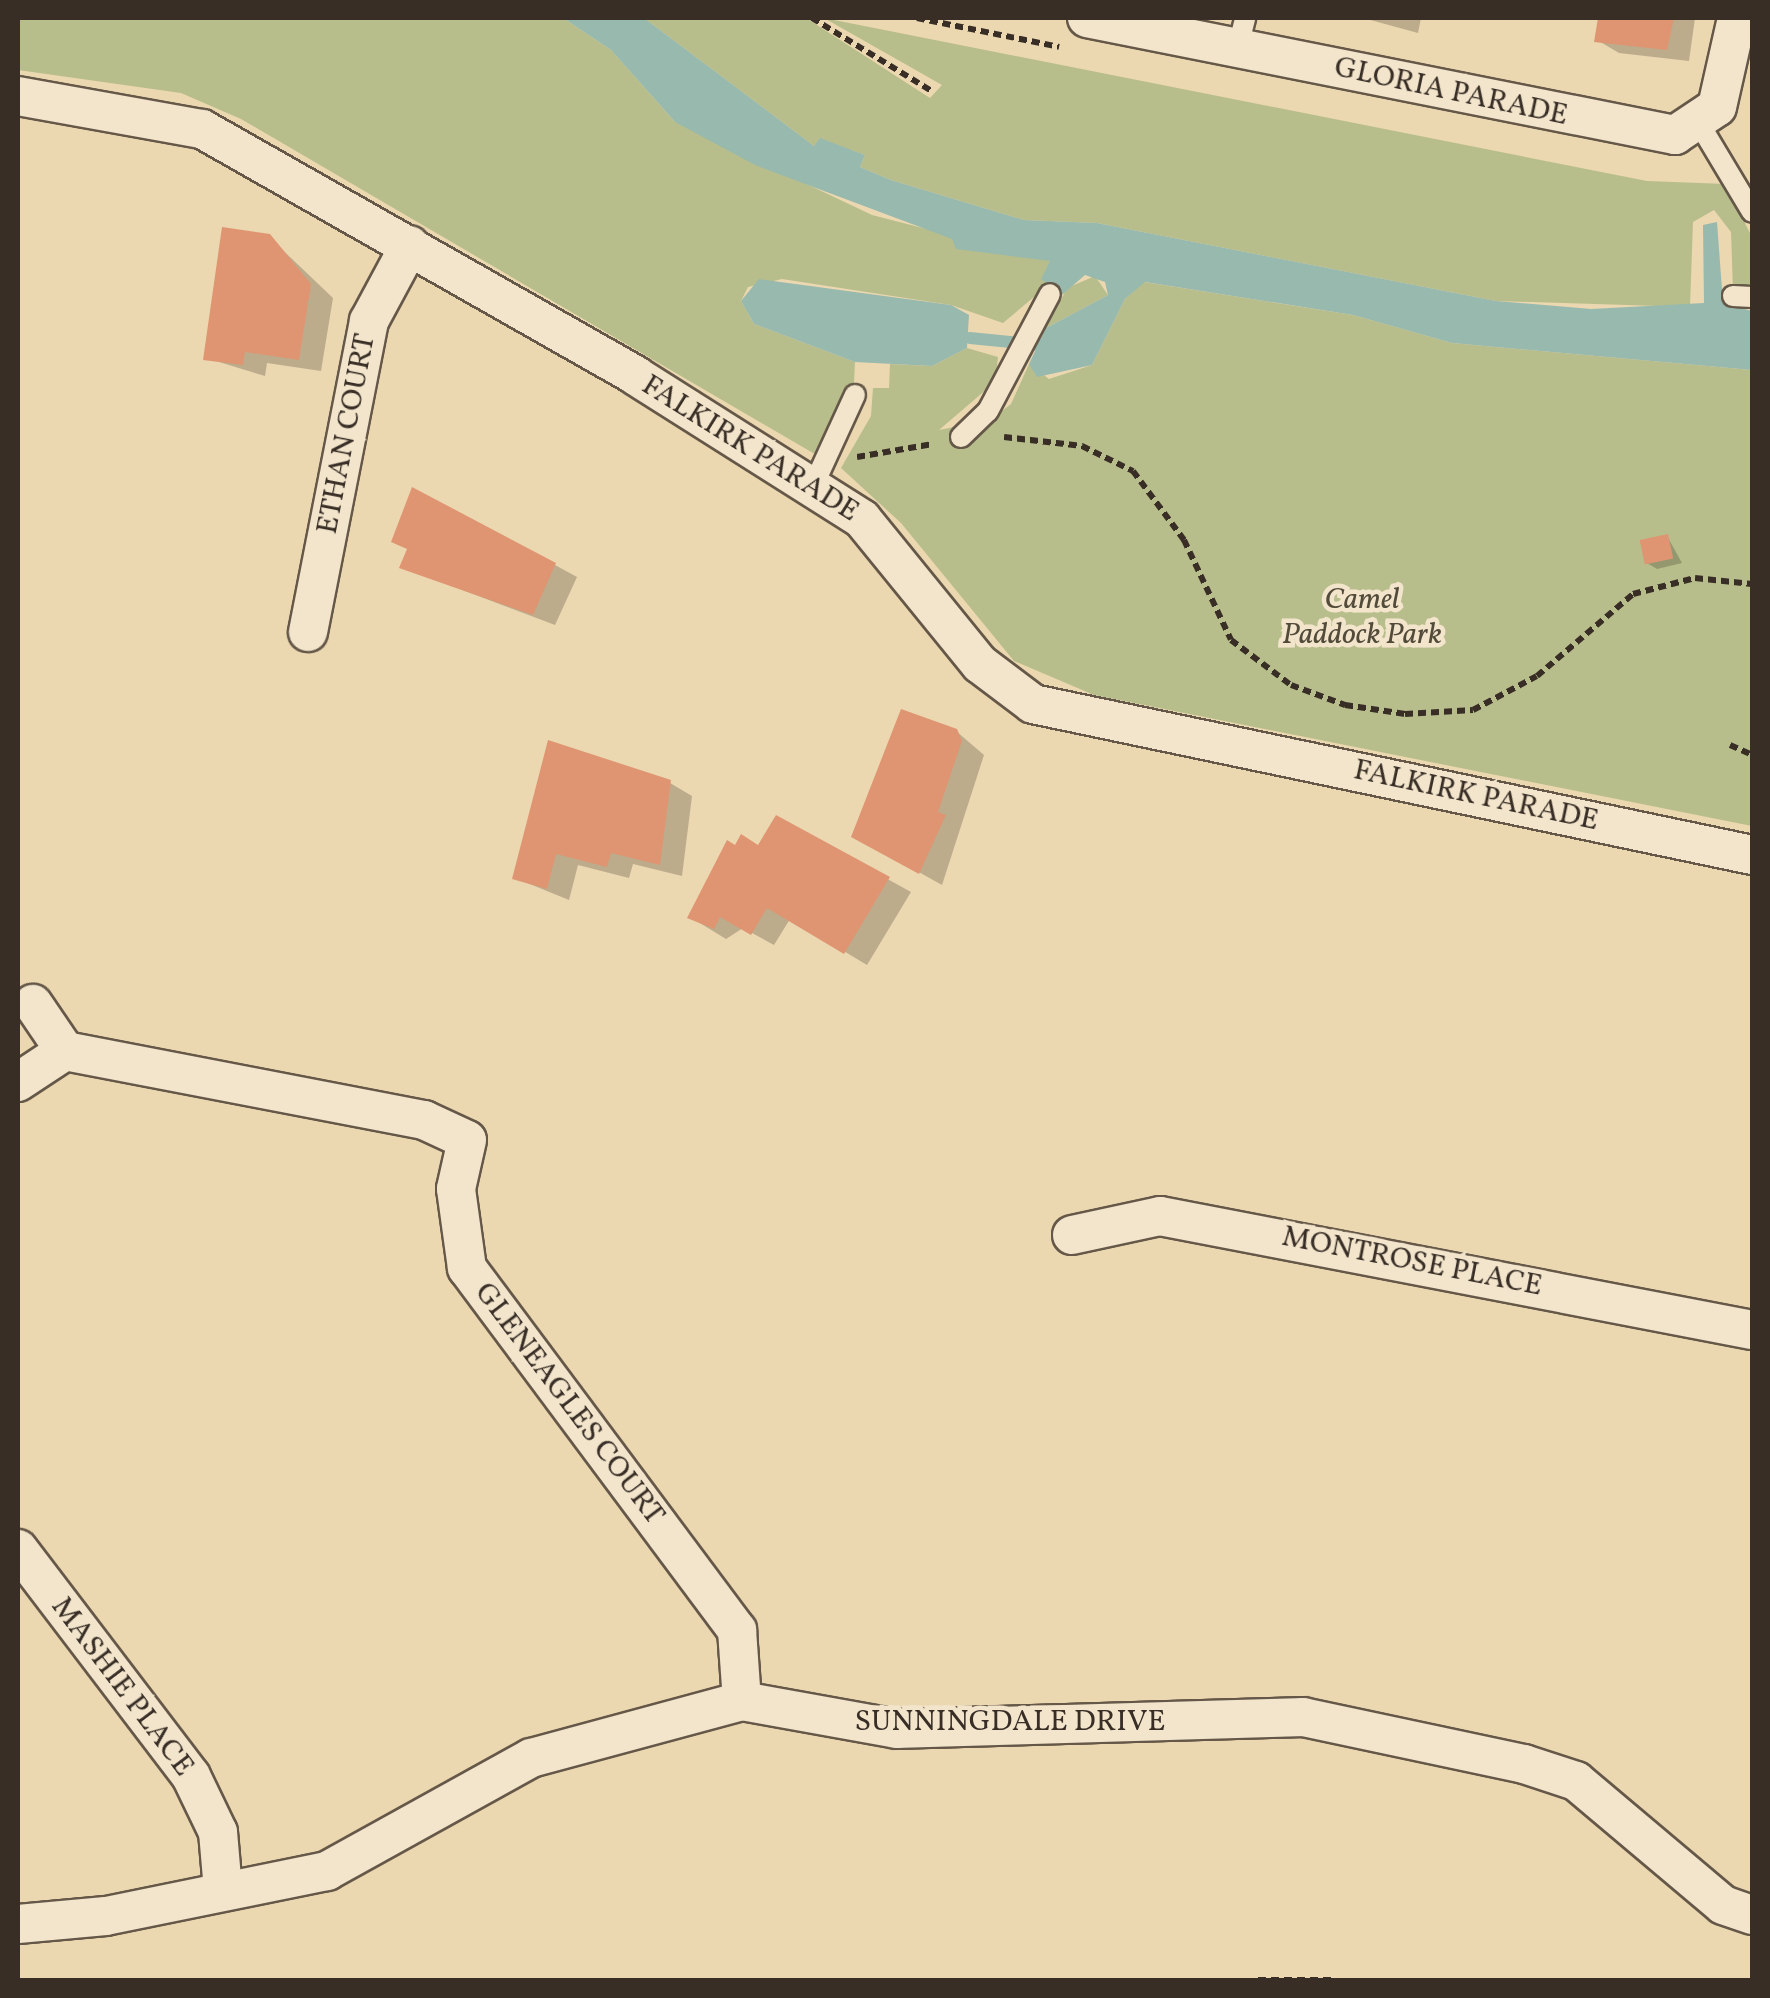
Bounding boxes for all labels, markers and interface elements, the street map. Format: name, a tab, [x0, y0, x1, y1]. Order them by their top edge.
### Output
street label: GLORIA PARADE	[1331, 50, 1571, 134]
street label: ETHAN COURT	[310, 331, 384, 537]
street label: FALKIRK PARADE	[635, 368, 865, 530]
park label: Camel Paddock Park	[1282, 582, 1442, 652]
street label: FALKIRK PARADE	[1350, 752, 1602, 840]
street label: MONTROSE PLACE	[1279, 1219, 1545, 1305]
street label: GLENEAGLES COURT	[466, 1276, 672, 1532]
street label: MASHIE PLACE	[43, 1590, 201, 1784]
street label: SUNNINGDALE DRIVE	[854, 1704, 1166, 1740]

